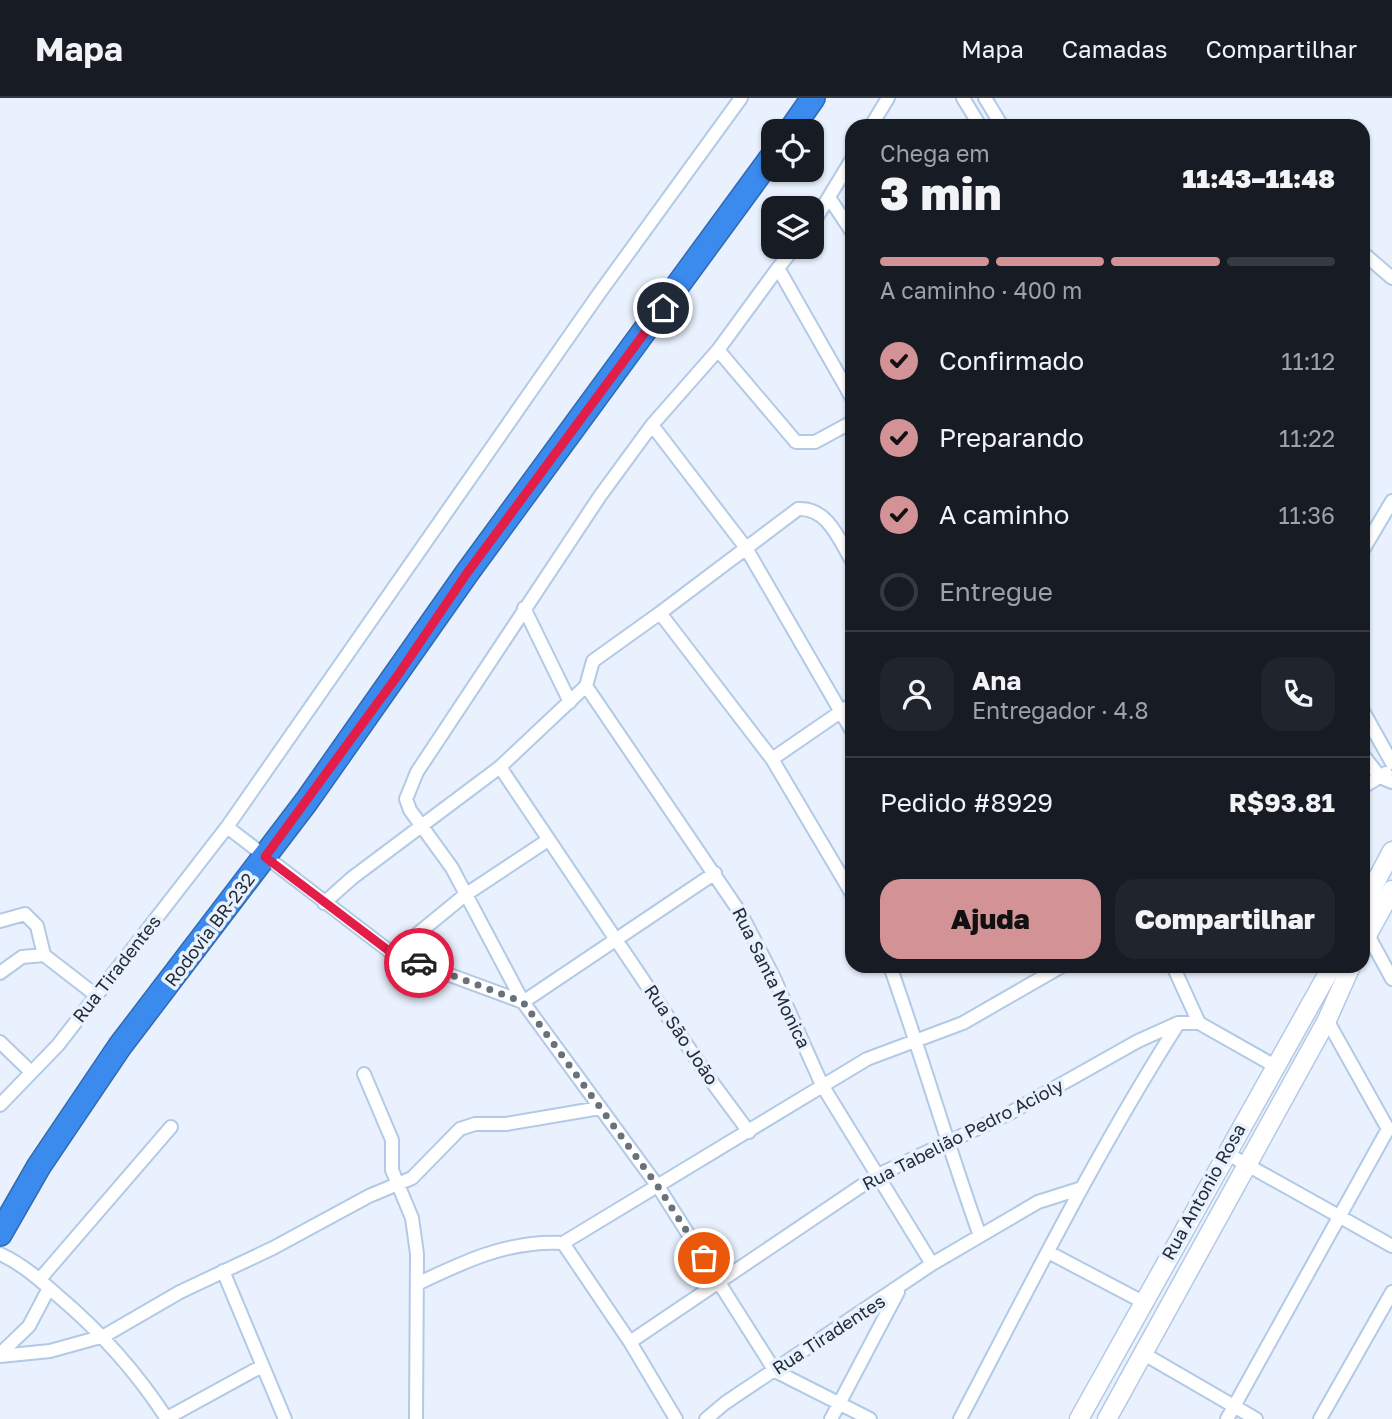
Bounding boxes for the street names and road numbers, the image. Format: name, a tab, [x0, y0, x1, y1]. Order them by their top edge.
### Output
street label: Rodovia BR-232	[159, 868, 259, 991]
street label: Rua Santa Monica	[728, 904, 816, 1052]
street label: Rua Tiradentes	[68, 910, 165, 1026]
street label: Rua São João	[640, 980, 723, 1089]
street label: Rua Tabelião Pedro Acioly	[858, 1074, 1067, 1194]
street label: Rua Antonio Rosa	[1157, 1120, 1250, 1263]
street label: Rua Tiradentes	[768, 1290, 889, 1379]

